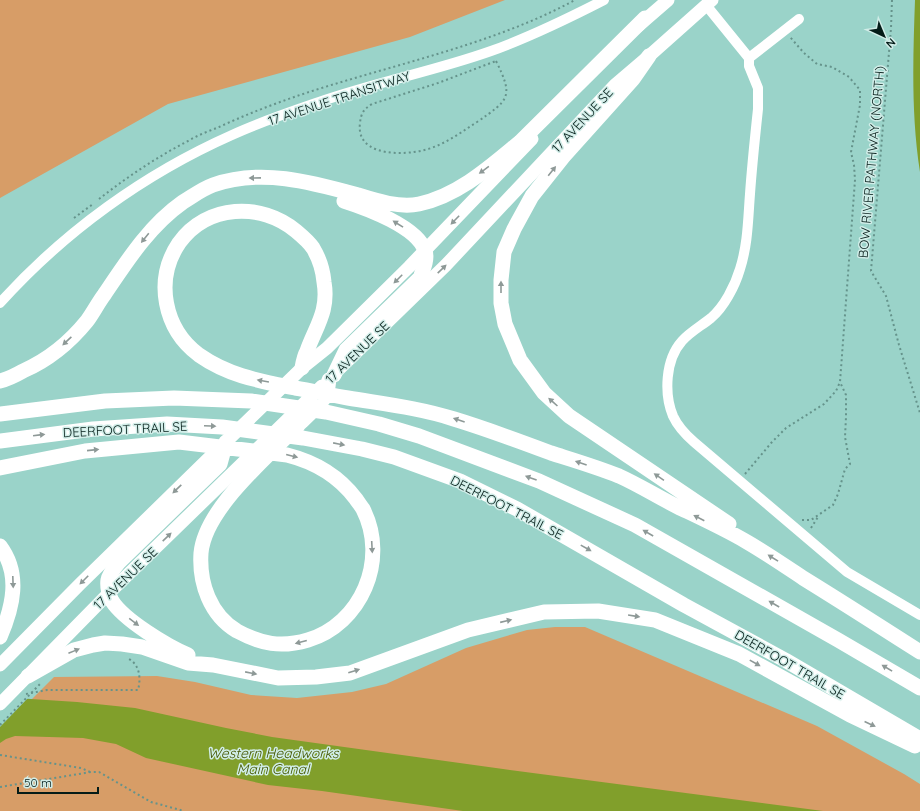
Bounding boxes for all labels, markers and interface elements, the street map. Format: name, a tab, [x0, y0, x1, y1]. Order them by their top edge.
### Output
north arrow	[864, 16, 904, 56]
text: N	[883, 35, 899, 51]
street label: BOW RIVER PATHWAY (NORTH)	[855, 65, 887, 259]
street label: 17 AVENUE TRANSITWAY	[266, 67, 413, 129]
street label: 17 AVENUE SE	[548, 84, 616, 156]
one-way arrow	[548, 165, 557, 176]
one-way arrow	[479, 166, 490, 174]
one-way arrow	[249, 174, 261, 181]
one-way arrow	[451, 215, 460, 225]
one-way arrow	[392, 221, 404, 228]
one-way arrow	[140, 232, 149, 243]
one-way arrow	[437, 265, 447, 274]
one-way arrow	[393, 274, 403, 284]
one-way arrow	[498, 280, 504, 293]
street label: 17 AVENUE SE	[322, 318, 392, 386]
one-way arrow	[62, 337, 72, 346]
one-way arrow	[256, 378, 269, 384]
one-way arrow	[548, 397, 559, 406]
one-way arrow	[452, 417, 464, 423]
street label: DEERFOOT TRAIL SE	[62, 418, 188, 440]
one-way arrow	[204, 423, 216, 430]
one-way arrow	[33, 432, 45, 439]
one-way arrow	[333, 441, 345, 447]
one-way arrow	[87, 447, 99, 453]
one-way arrow	[286, 453, 298, 459]
one-way arrow	[575, 460, 587, 466]
street label: DEERFOOT TRAIL SE	[448, 472, 566, 542]
one-way arrow	[654, 473, 664, 481]
one-way arrow	[524, 474, 536, 480]
one-way arrow	[172, 484, 182, 494]
one-way arrow	[693, 514, 705, 521]
one-way arrow	[642, 529, 654, 536]
one-way arrow	[162, 532, 172, 541]
one-way arrow	[369, 540, 375, 553]
street label: 17 AVENUE SE	[90, 544, 160, 612]
one-way arrow	[580, 545, 592, 552]
one-way arrow	[767, 555, 779, 562]
one-way arrow	[79, 575, 89, 585]
one-way arrow	[9, 576, 16, 588]
one-way arrow	[768, 600, 779, 607]
one-way arrow	[628, 614, 640, 620]
one-way arrow	[129, 618, 139, 626]
one-way arrow	[500, 618, 512, 624]
street label: DEERFOOT TRAIL SE	[732, 626, 848, 702]
one-way arrow	[294, 639, 307, 645]
one-way arrow	[68, 647, 80, 654]
one-way arrow	[749, 660, 761, 666]
one-way arrow	[882, 664, 892, 672]
one-way arrow	[349, 668, 361, 674]
one-way arrow	[245, 670, 257, 676]
one-way arrow	[864, 721, 875, 727]
water label: Western Headworks Main Canal	[207, 744, 340, 778]
scale bar	[18, 769, 98, 795]
text: 50 m	[24, 775, 52, 790]

